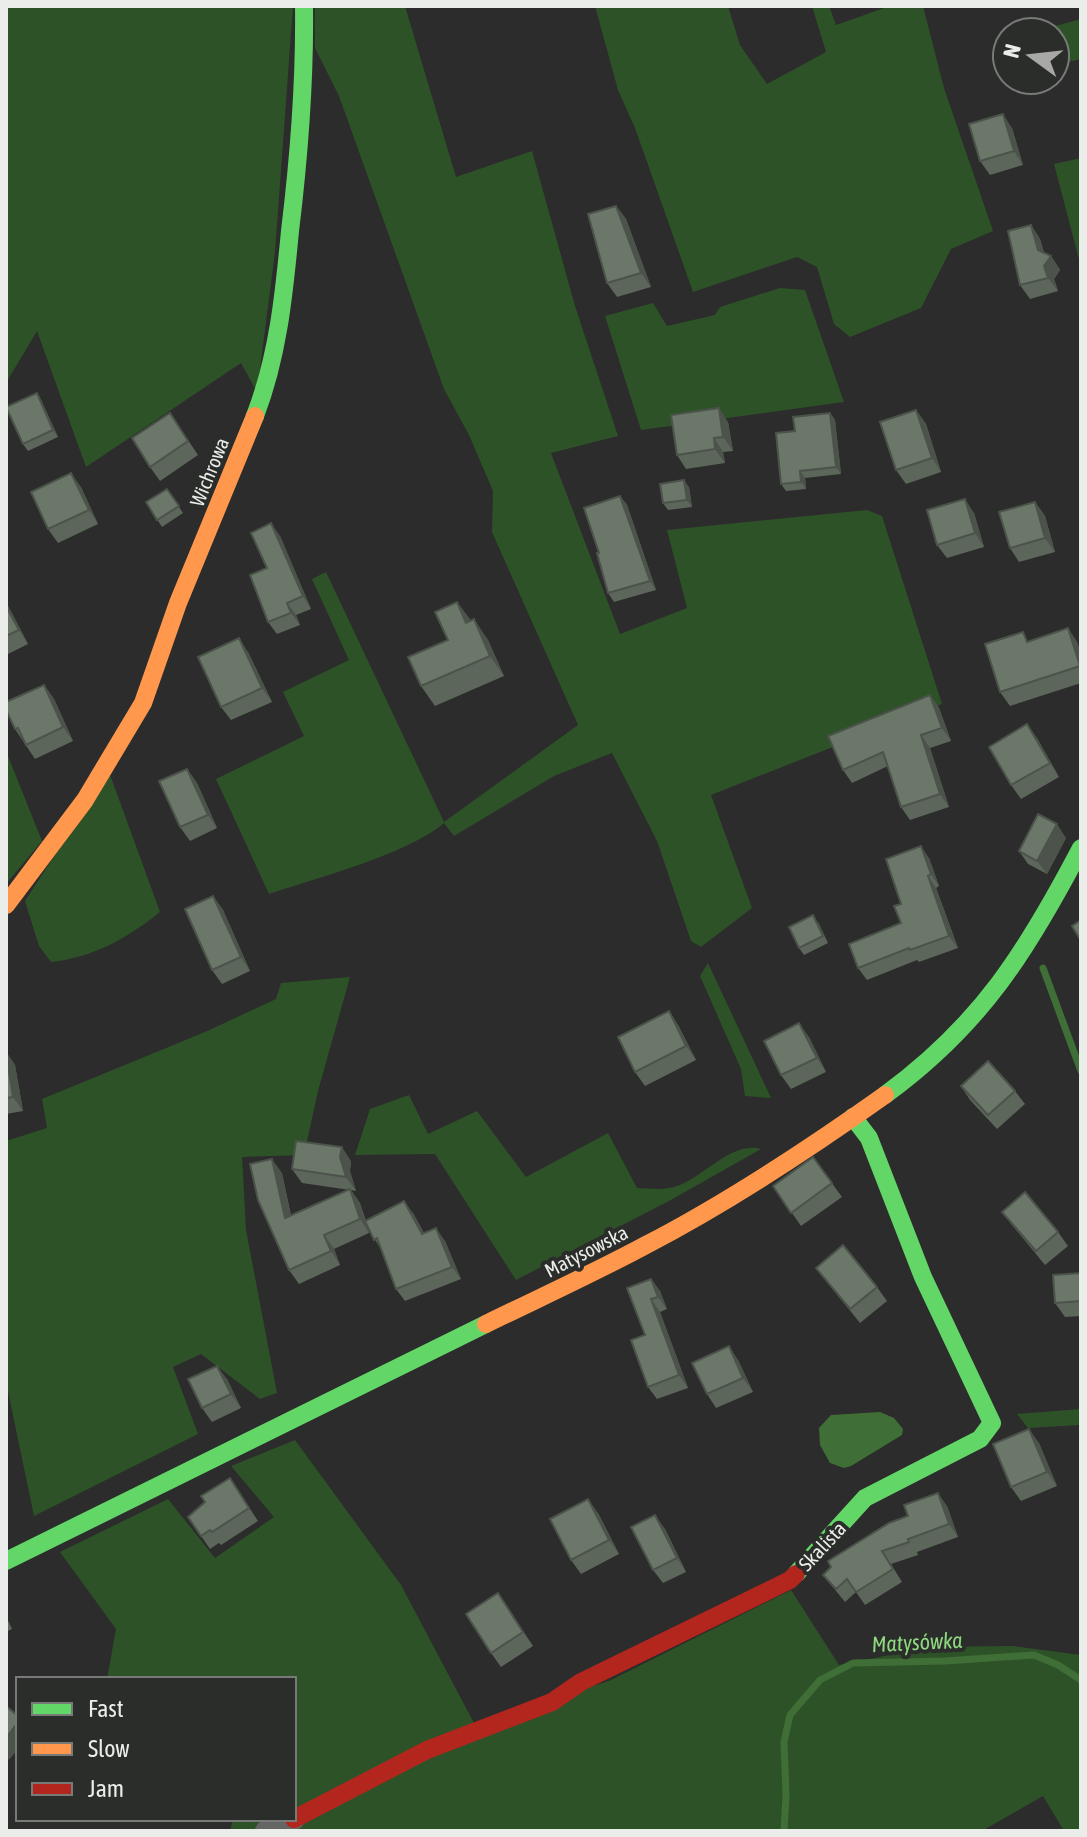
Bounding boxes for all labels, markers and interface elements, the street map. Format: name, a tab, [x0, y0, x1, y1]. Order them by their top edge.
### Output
north arrow	[991, 16, 1071, 96]
text: N	[997, 41, 1026, 60]
street label: Wichrowa	[185, 434, 233, 510]
street label: Matysowska	[541, 1220, 631, 1282]
street label: Skalista	[794, 1517, 850, 1575]
water label: Matysówka	[871, 1627, 963, 1657]
legend	[16, 1677, 296, 1821]
text: Fast	[88, 1695, 124, 1722]
text: Slow	[88, 1735, 130, 1762]
text: Jam	[88, 1775, 124, 1802]

